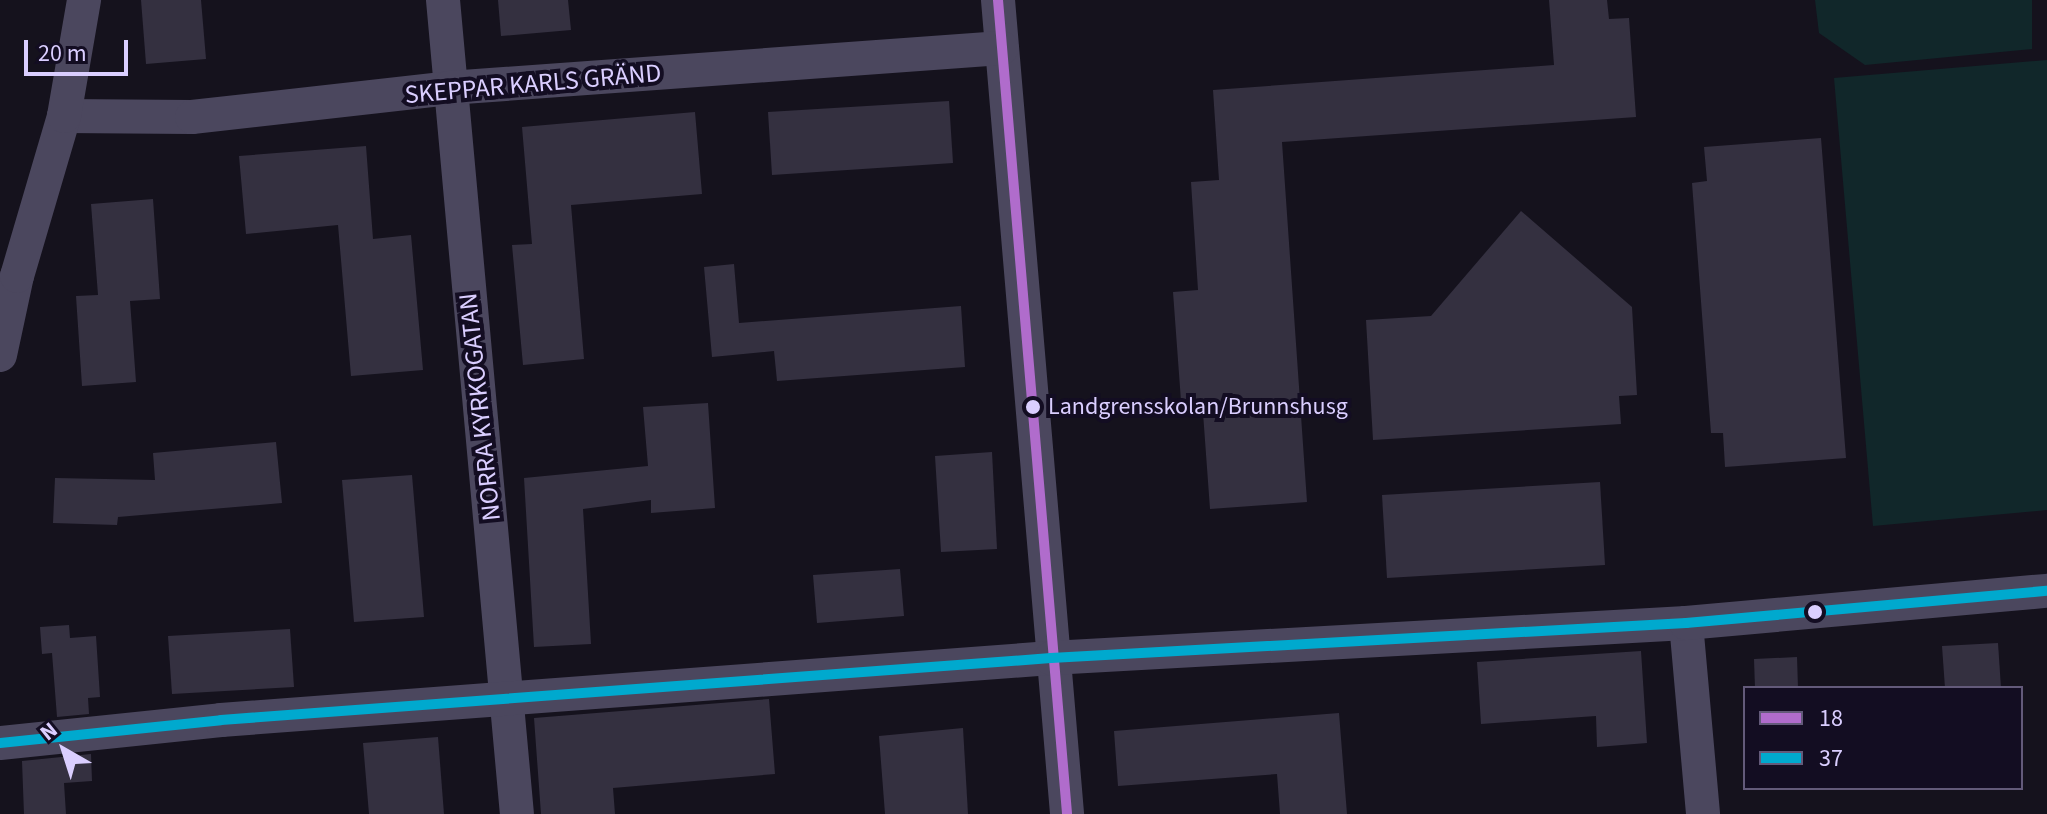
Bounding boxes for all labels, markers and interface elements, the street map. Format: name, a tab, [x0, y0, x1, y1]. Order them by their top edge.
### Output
scale bar	[28, 24, 132, 74]
text: 20 m	[38, 36, 87, 71]
street label: SKEPPAR KARLS GRÄND	[403, 57, 663, 111]
street label: NORRA KYRKOGATAN	[453, 292, 507, 522]
place label: Landgrensskolan/Brunnshusg	[1048, 393, 1348, 421]
marker: Landgrensskolan/Brunnshusg	[1025, 399, 1041, 415]
unlabelled marker	[1807, 604, 1823, 620]
legend	[1743, 686, 2023, 790]
text: 18	[1819, 701, 1843, 736]
north arrow	[24, 710, 104, 790]
text: N	[33, 714, 65, 748]
text: 37	[1819, 741, 1843, 776]

